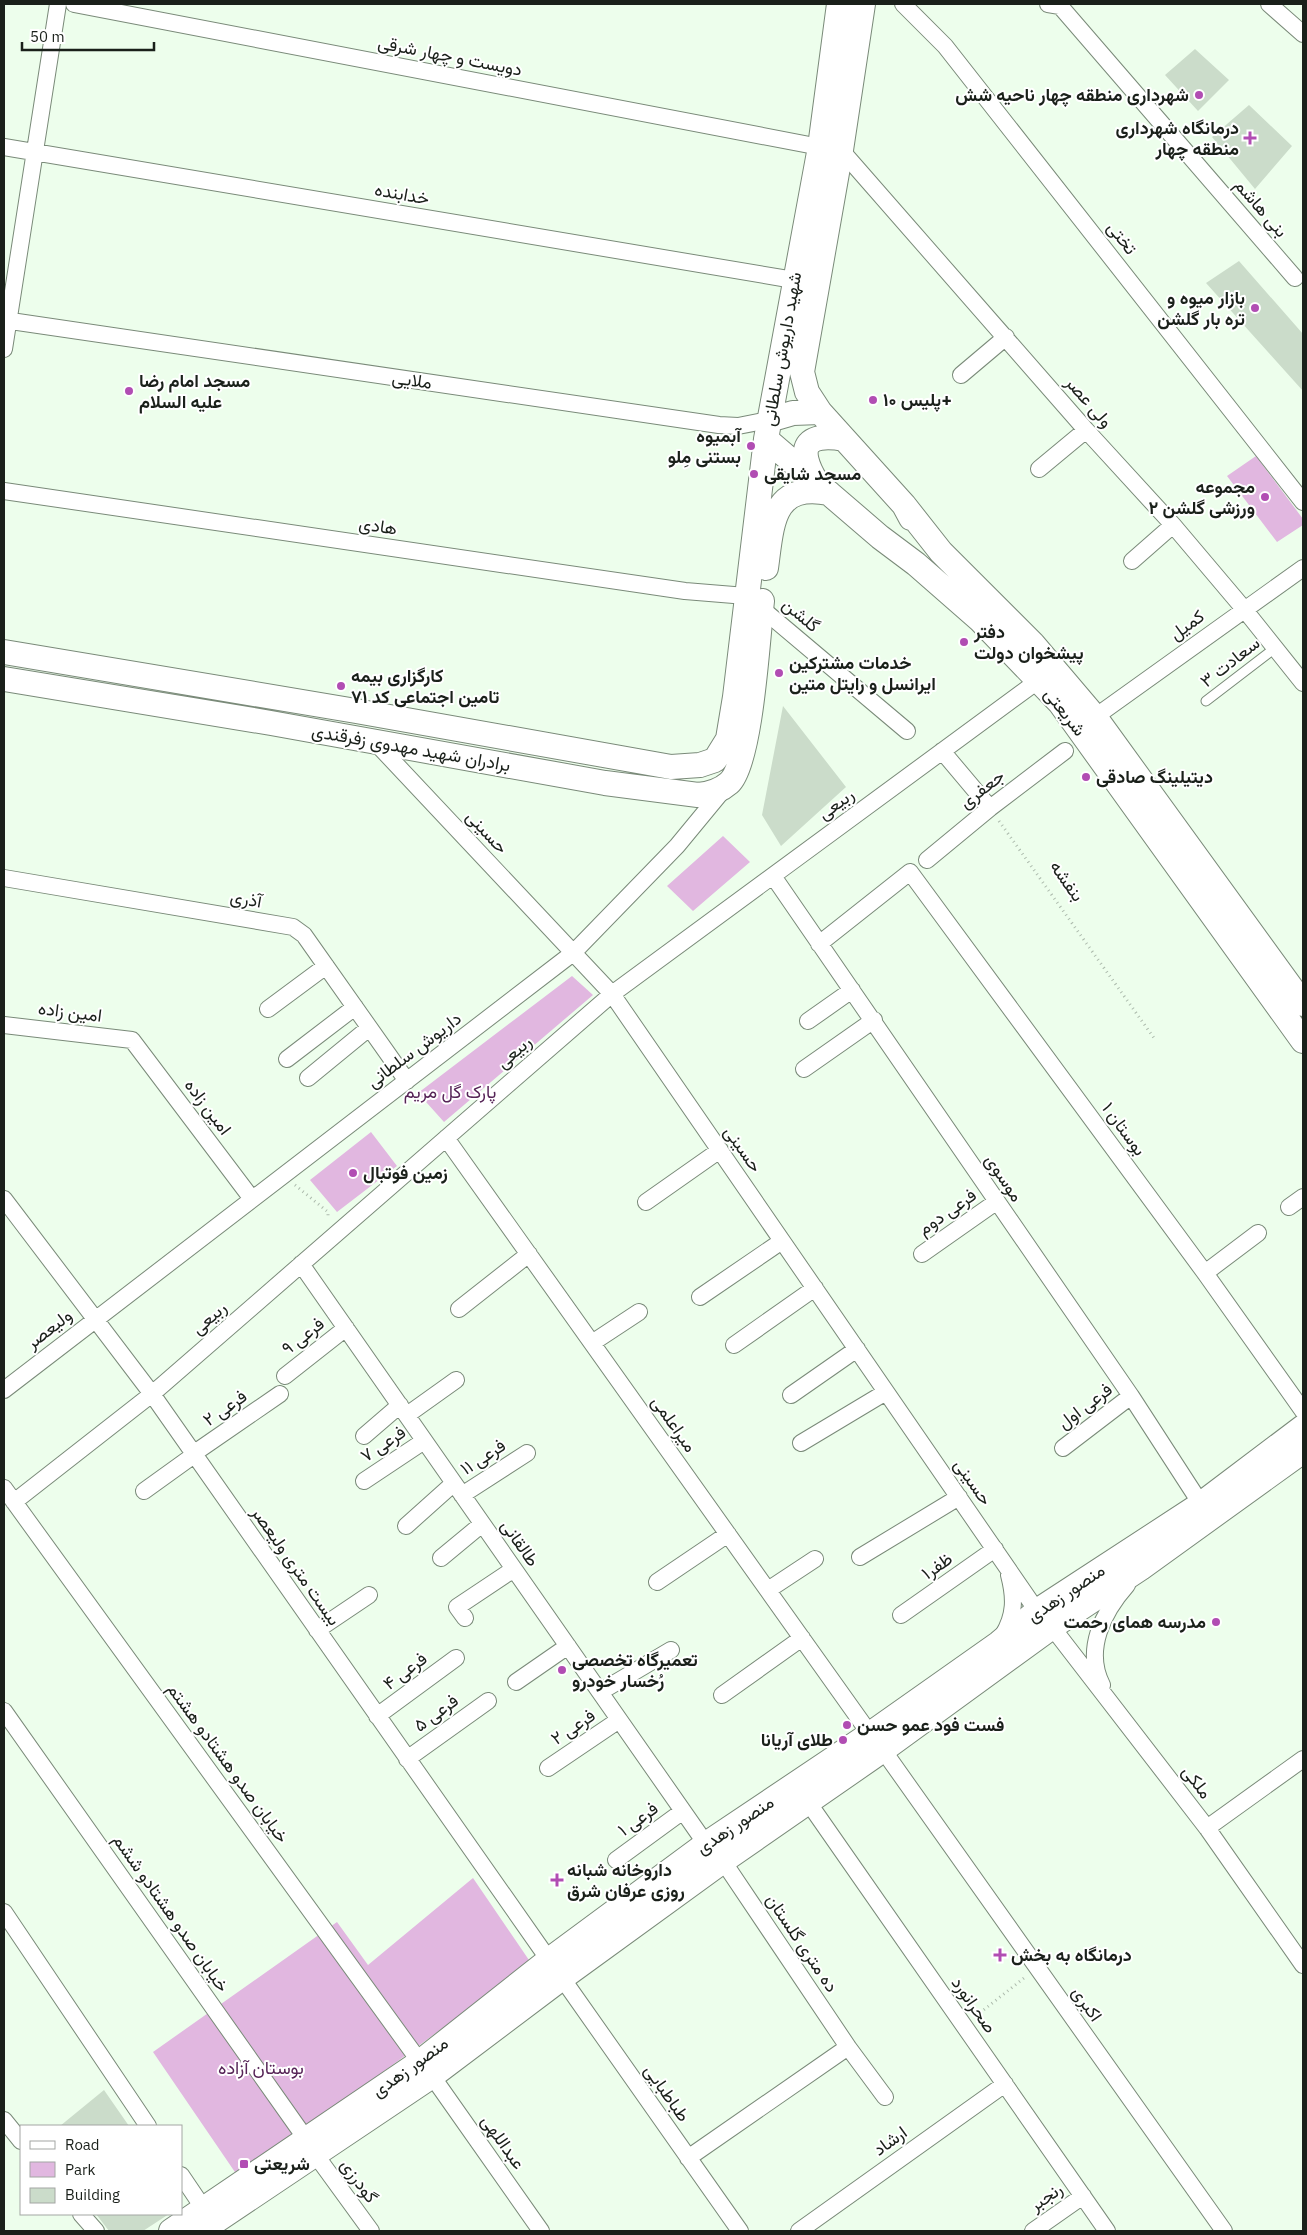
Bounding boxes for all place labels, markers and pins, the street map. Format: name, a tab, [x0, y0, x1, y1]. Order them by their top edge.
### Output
place label: شهرداری منطقه چهار ناحیه شش	[955, 83, 1189, 107]
marker: شهرداری منطقه چهار ناحیه شش	[1193, 89, 1205, 101]
place label: درمانگاه شهرداری منطقه چهار	[1116, 116, 1239, 161]
marker: درمانگاه شهرداری منطقه چهار	[1243, 131, 1257, 145]
place label: بازار میوه و تره بار گلشن	[1157, 286, 1245, 330]
marker: بازار میوه و تره بار گلشن	[1249, 302, 1261, 314]
place label: مسجد امام رضا علیه السلام	[139, 369, 250, 414]
marker: مسجد امام رضا علیه السلام	[123, 385, 135, 397]
place label: پلیس ۱۰+	[883, 388, 952, 412]
marker: پلیس ۱۰+	[867, 394, 879, 406]
place label: آبمیوه بستنی مِلو	[668, 424, 742, 468]
marker: آبمیوه بستنی مِلو	[745, 440, 757, 452]
place label: مسجد شایقی	[764, 462, 861, 485]
marker: مسجد شایقی	[748, 468, 760, 480]
place label: مجموعه ورزشی گلشن ۲	[1149, 475, 1255, 519]
marker: مجموعه ورزشی گلشن ۲	[1259, 491, 1271, 503]
place label: دفتر پیشخوان دولت	[973, 620, 1084, 665]
marker: دفتر پیشخوان دولت	[958, 636, 970, 648]
place label: خدمات مشترکین ایرانسل و رایتل متین	[789, 651, 936, 695]
place label: کارگزاری بیمه تامین اجتماعی کد ۷۱	[351, 664, 499, 708]
marker: خدمات مشترکین ایرانسل و رایتل متین	[773, 667, 785, 679]
marker: کارگزاری بیمه تامین اجتماعی کد ۷۱	[335, 680, 347, 692]
place label: دیتیلینگ صادقی	[1096, 765, 1213, 788]
marker: دیتیلینگ صادقی	[1080, 771, 1092, 783]
place label: زمین فوتبال	[363, 1161, 448, 1184]
marker: زمین فوتبال	[347, 1167, 359, 1179]
place label: مدرسه همای رحمت	[1063, 1610, 1206, 1633]
marker: مدرسه همای رحمت	[1210, 1616, 1222, 1628]
place label: تعمیرگاه تخصصی رُخسار خودرو	[572, 1648, 698, 1692]
marker: تعمیرگاه تخصصی رُخسار خودرو	[556, 1664, 568, 1676]
place label: فست فود عمو حسن	[857, 1713, 1004, 1736]
marker: فست فود عمو حسن	[841, 1719, 853, 1731]
place label: طلای آریانا	[761, 1728, 833, 1751]
marker: طلای آریانا	[837, 1734, 849, 1746]
place label: داروخانه شبانه روزی عرفان شرق	[567, 1858, 685, 1902]
marker: داروخانه شبانه روزی عرفان شرق	[551, 1874, 563, 1886]
place label: درمانگاه به بخش	[1011, 1943, 1132, 1966]
marker: درمانگاه به بخش	[993, 1948, 1007, 1962]
place label: شریعتی	[254, 2152, 310, 2175]
marker: شریعتی	[238, 2158, 250, 2170]

